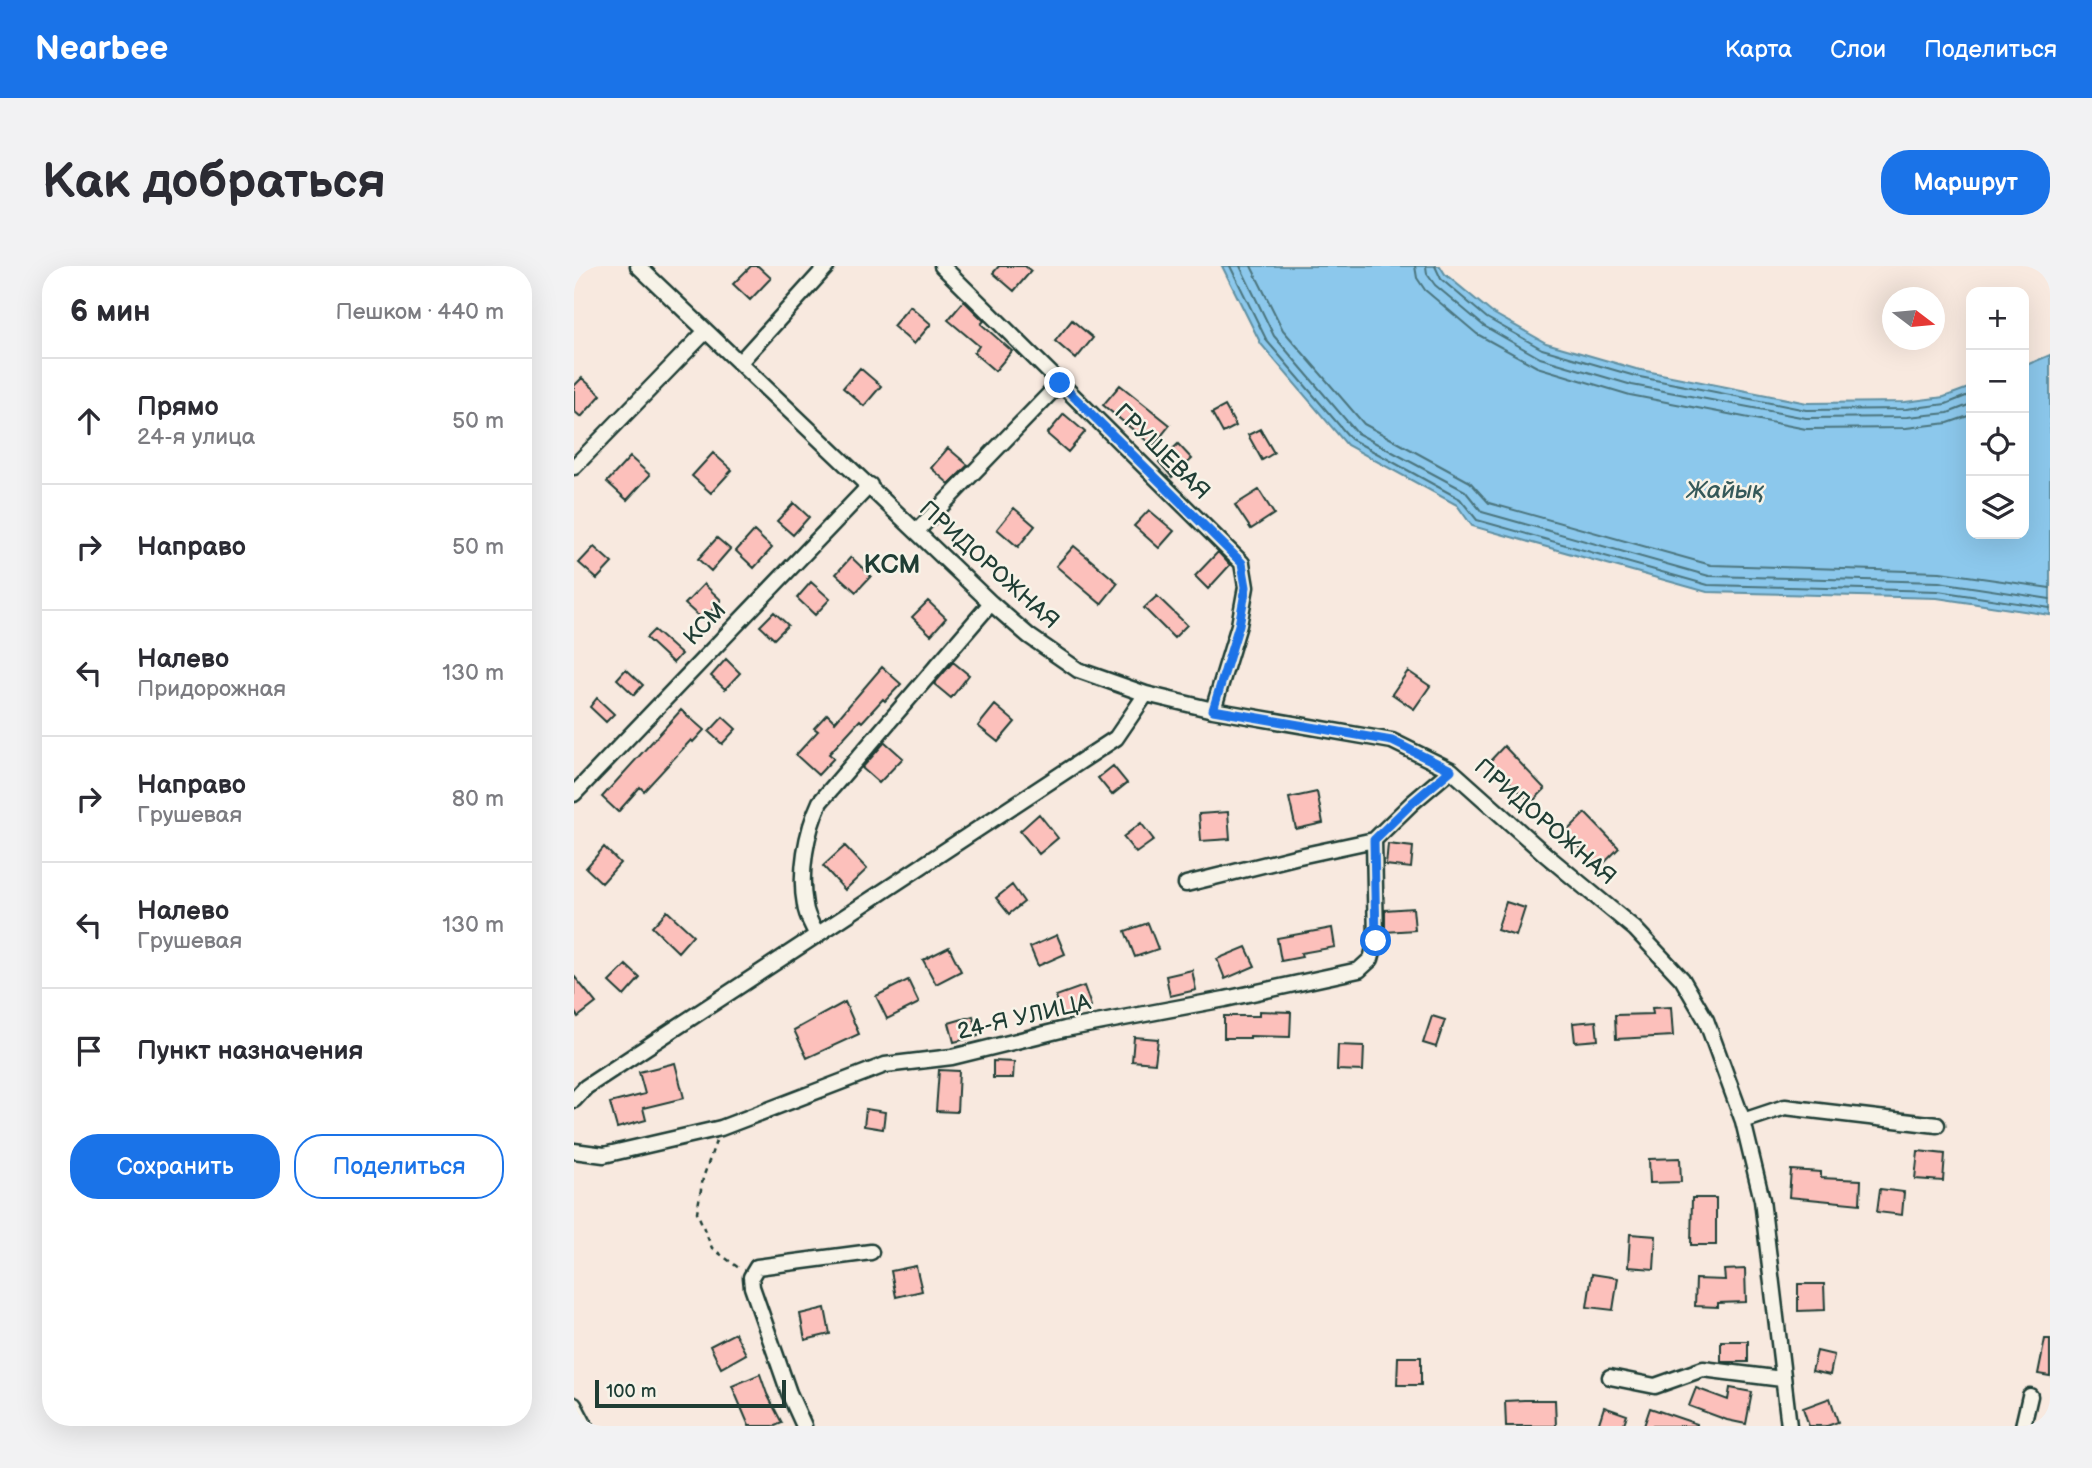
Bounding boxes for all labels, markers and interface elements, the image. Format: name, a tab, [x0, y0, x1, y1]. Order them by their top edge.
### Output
text: Nearbee	[35, 29, 168, 69]
text: Карта	[1725, 35, 1792, 64]
text: Слои	[1830, 35, 1886, 64]
text: Поделиться	[1924, 35, 2057, 64]
button: Маршрут	[1881, 150, 2050, 215]
text: Как добраться	[42, 153, 386, 212]
north arrow	[1882, 287, 1945, 350]
map controls	[1966, 287, 2029, 539]
button: +	[1966, 287, 2029, 350]
text: 6 мин	[70, 294, 151, 330]
text: Пешком · 440 m	[335, 298, 504, 326]
button: −	[1966, 350, 2029, 413]
route end	[1044, 367, 1075, 398]
text: Прямо	[137, 392, 219, 423]
street label: ГРУШЕВАЯ	[1108, 398, 1216, 506]
icon: ahead	[70, 402, 108, 440]
text: 50 m	[452, 407, 504, 435]
button: locate	[1966, 413, 2029, 476]
text: 24-я улица	[137, 423, 255, 451]
water label: Жайық	[1685, 476, 1765, 505]
button: layers	[1966, 476, 2029, 539]
street label: ПРИДОРОЖНАЯ	[913, 495, 1065, 635]
icon: right	[70, 528, 108, 566]
text: Направо	[137, 532, 246, 563]
text: 50 m	[452, 533, 504, 561]
district label: КСМ	[864, 550, 920, 581]
street label: КСМ	[678, 597, 732, 651]
text: Налево	[137, 644, 229, 675]
icon: left	[70, 654, 108, 692]
text: 130 m	[442, 659, 504, 687]
text: Придорожная	[137, 675, 286, 703]
street label: ПРИДОРОЖНАЯ	[1468, 753, 1622, 891]
text: Направо	[137, 770, 246, 801]
icon: right	[70, 780, 108, 818]
text: 80 m	[452, 785, 504, 813]
text: Грушевая	[137, 801, 242, 829]
text: Налево	[137, 896, 229, 927]
icon: left	[70, 906, 108, 944]
text: 130 m	[442, 911, 504, 939]
route start	[1360, 925, 1391, 956]
text: Грушевая	[137, 927, 242, 955]
street label: 24-Я УЛИЦА	[954, 988, 1094, 1046]
icon: arrive	[70, 1032, 108, 1070]
text: Пункт назначения	[137, 1036, 363, 1067]
button: Сохранить	[70, 1134, 280, 1199]
button: Поделиться	[294, 1134, 504, 1199]
scale bar	[595, 1377, 786, 1409]
text: 100 m	[606, 1380, 657, 1403]

